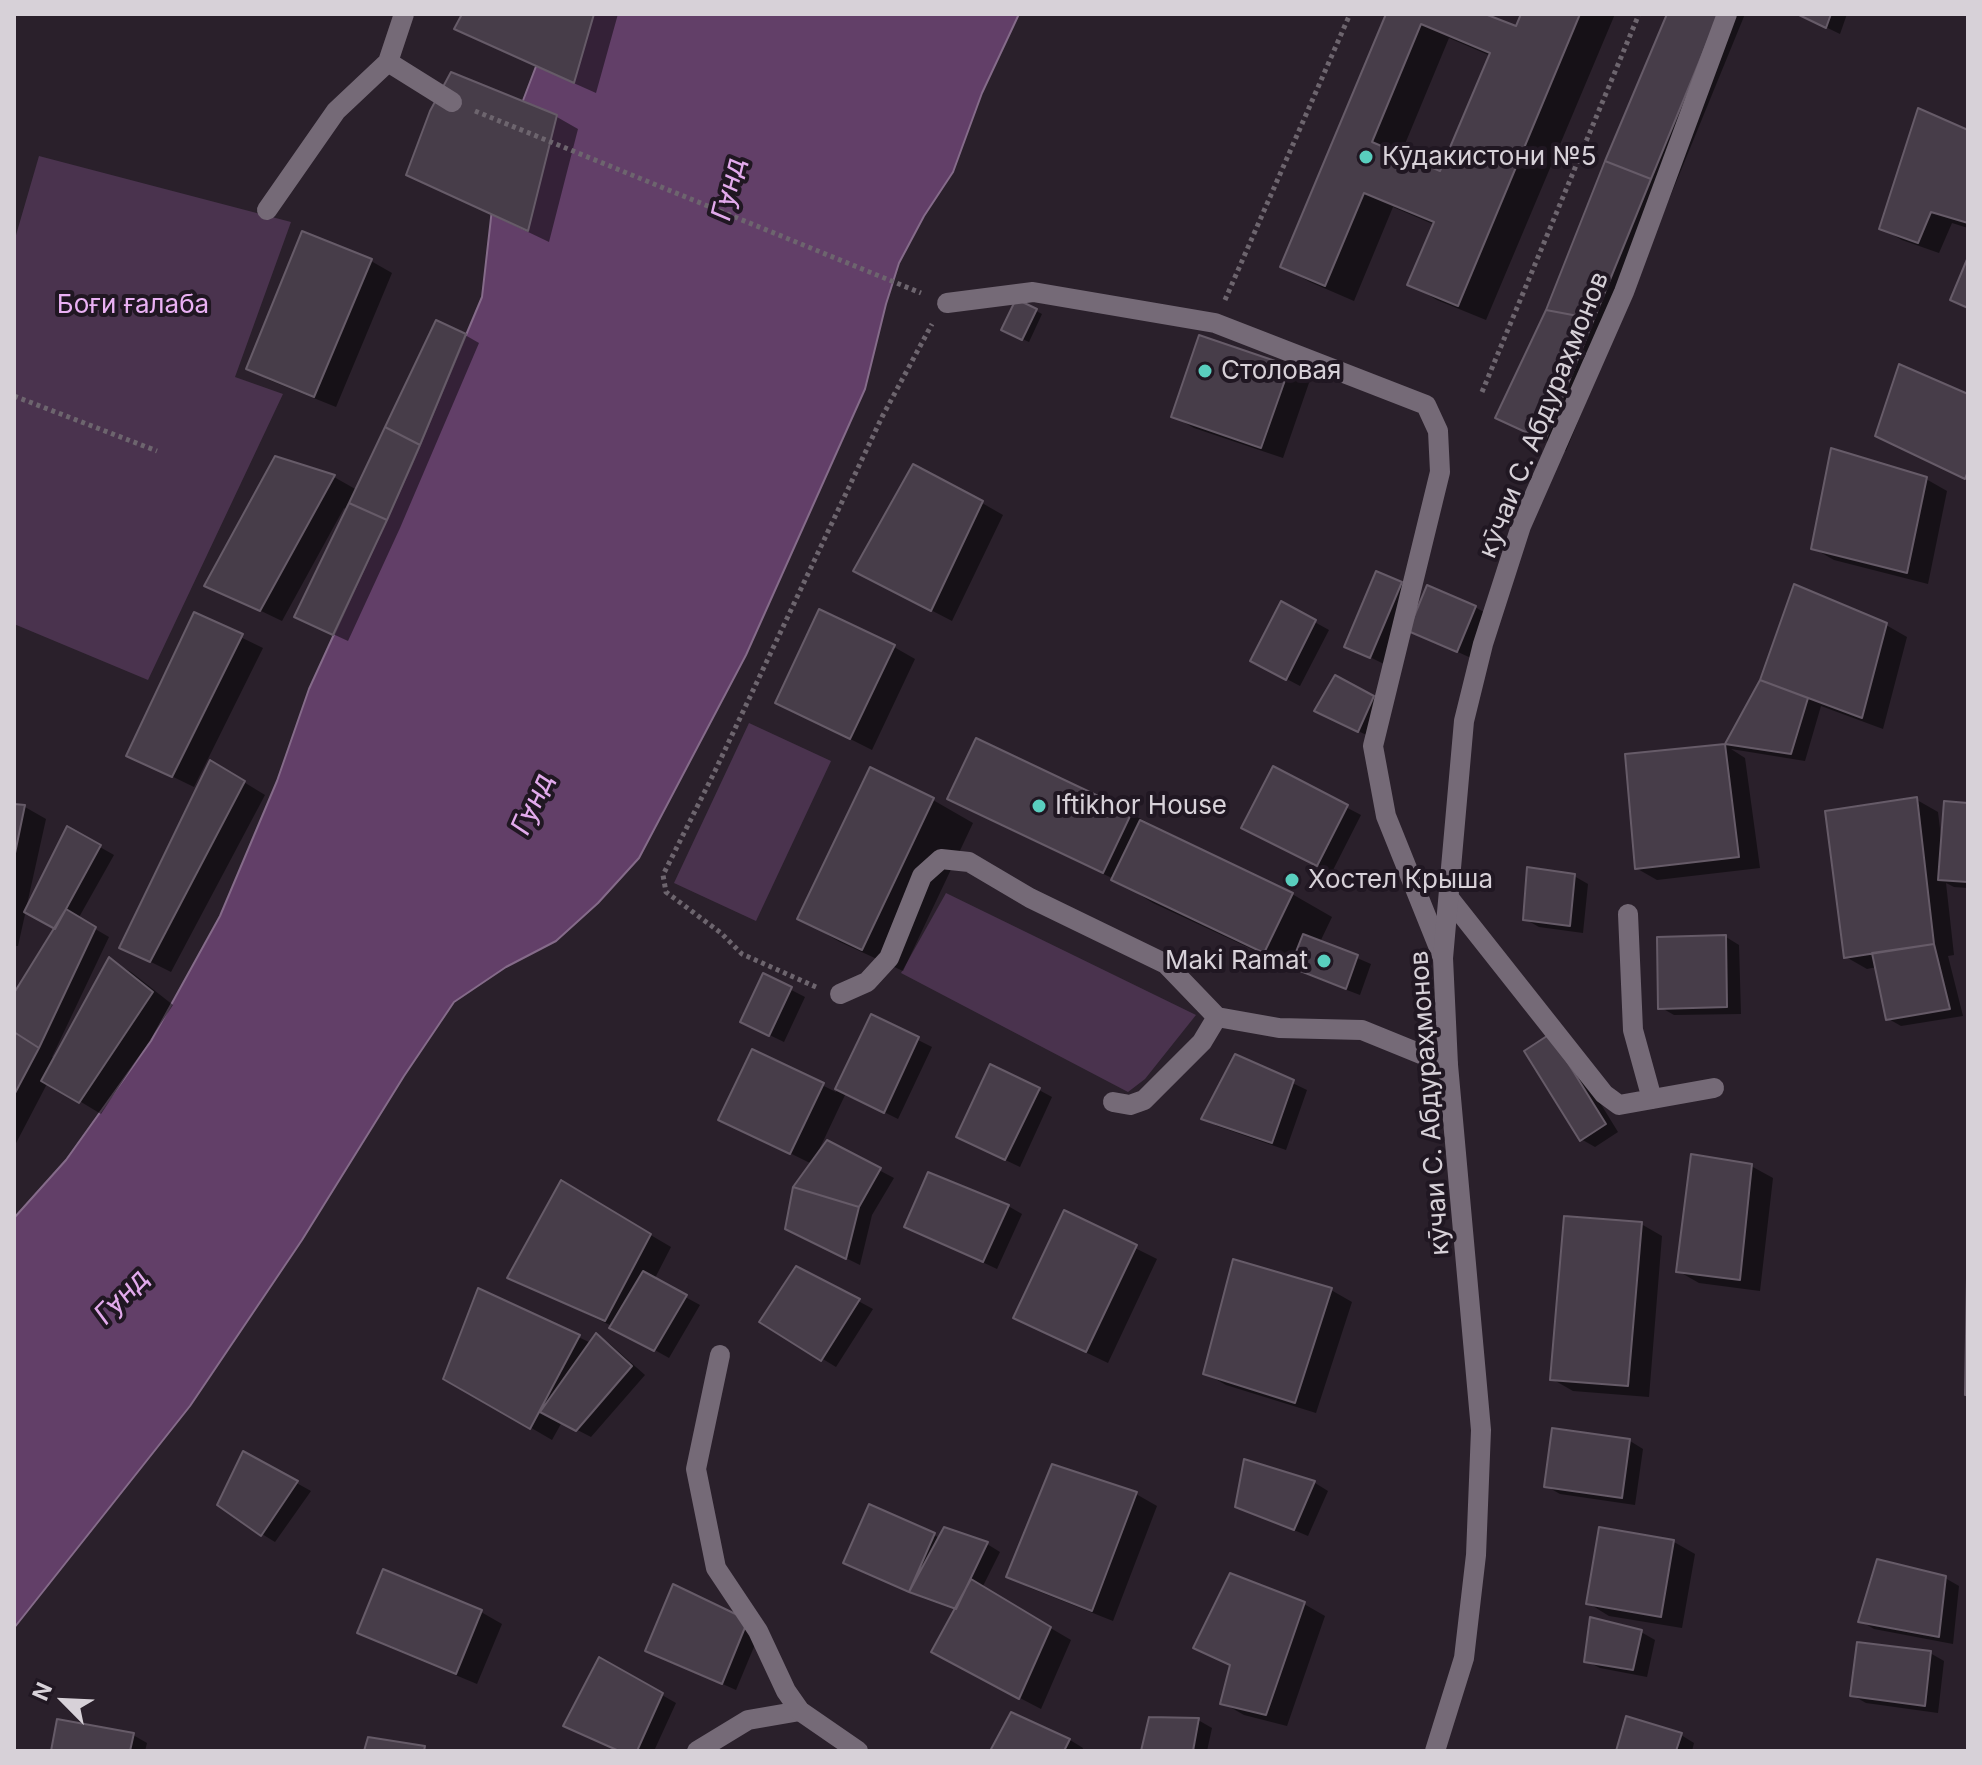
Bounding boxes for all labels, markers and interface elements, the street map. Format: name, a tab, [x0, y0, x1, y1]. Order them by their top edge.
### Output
place label: Кӯдакистони №5	[1382, 141, 1597, 173]
marker: Кӯдакистони №5	[1357, 148, 1375, 166]
water label: Ғунд	[705, 154, 753, 224]
street label: кӯчаи С. Абдураҳмонов	[1472, 267, 1616, 563]
park label: Боғи ғалаба	[57, 289, 209, 321]
place label: Столовая	[1221, 355, 1342, 387]
marker: Столовая	[1196, 362, 1214, 380]
water label: Ғунд	[505, 768, 561, 840]
place label: Iftikhor House	[1055, 790, 1227, 822]
marker: Iftikhor House	[1030, 797, 1048, 815]
place label: Хостел Крыша	[1308, 864, 1493, 896]
marker: Хостел Крыша	[1283, 871, 1301, 889]
place label: Maki Ramat	[1165, 945, 1308, 977]
street label: кӯчаи С. Абдураҳмонов	[1404, 949, 1456, 1257]
marker: Maki Ramat	[1315, 952, 1333, 970]
water label: Ғунд	[88, 1262, 156, 1332]
north arrow	[24, 1661, 104, 1741]
text: N	[27, 1678, 57, 1704]

